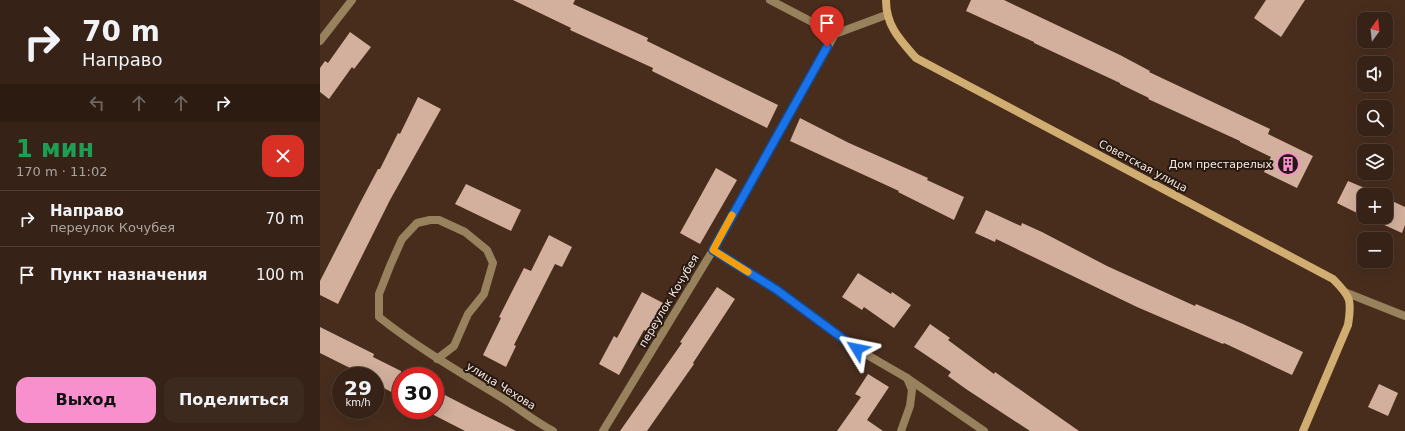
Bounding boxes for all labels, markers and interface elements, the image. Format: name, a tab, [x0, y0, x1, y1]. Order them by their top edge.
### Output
pin	[810, 6, 844, 47]
icon: arrive	[816, 12, 838, 34]
north arrow	[1357, 12, 1393, 48]
map controls	[1357, 12, 1393, 268]
text: 70 m	[82, 15, 160, 48]
icon: right	[16, 16, 68, 68]
text: Направо	[82, 49, 162, 70]
button: sound	[1357, 56, 1393, 92]
icon: left	[86, 92, 108, 114]
icon: ahead	[128, 92, 150, 114]
icon: ahead	[170, 92, 192, 114]
icon: right	[212, 92, 234, 114]
button: search	[1357, 100, 1393, 136]
text: 1 мин	[16, 135, 94, 163]
button: close	[262, 135, 304, 177]
street label: Советская улица	[1096, 137, 1190, 195]
button: layers	[1357, 144, 1393, 180]
building icon: Дом престарелых	[1275, 151, 1301, 177]
place label: Дом престарелых	[1169, 158, 1272, 171]
text: 170 m · 11:02	[16, 164, 107, 179]
button: +	[1357, 188, 1393, 224]
text: Направо	[50, 202, 124, 220]
icon: right	[16, 208, 38, 230]
text: 70 m	[266, 210, 304, 228]
text: переулок Кочубея	[50, 220, 175, 235]
button: −	[1357, 232, 1393, 268]
street label: переулок Кочубея	[636, 252, 702, 350]
icon: arrive	[16, 264, 38, 286]
text: Пункт назначения	[50, 266, 207, 284]
text: 100 m	[256, 266, 304, 284]
position arrow	[836, 328, 878, 370]
street label: улица Чехова	[464, 360, 538, 412]
speed limit sign: 30	[392, 367, 444, 419]
text: 29	[344, 376, 372, 400]
button: Выход	[16, 377, 156, 423]
button: Поделиться	[164, 377, 304, 423]
text: km/h	[345, 397, 371, 408]

